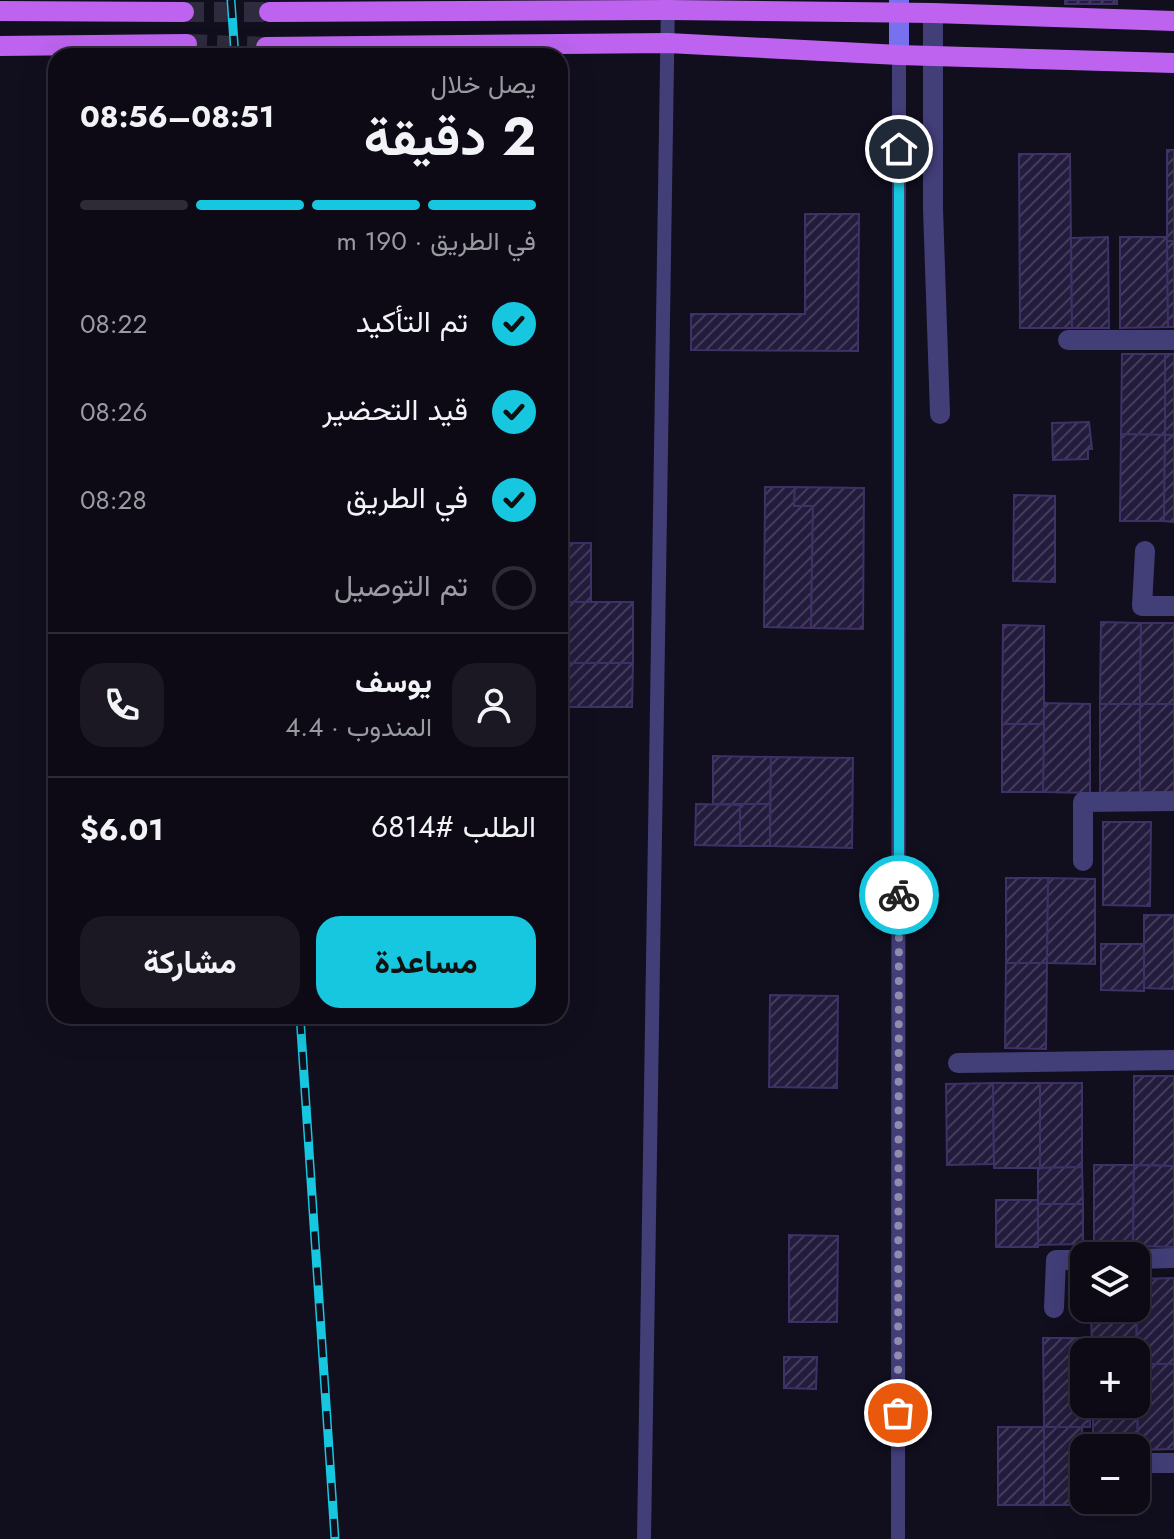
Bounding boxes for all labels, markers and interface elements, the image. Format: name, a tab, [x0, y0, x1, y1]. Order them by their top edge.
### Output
text: يصل خلال	[431, 65, 536, 103]
text: 08:51–08:56	[80, 95, 274, 138]
text: 2 دقيقة	[364, 99, 536, 175]
pin	[865, 115, 933, 183]
icon: home	[877, 127, 921, 171]
text: في الطريق · 190 m	[336, 222, 536, 260]
text: تم التأكيد	[356, 300, 468, 343]
icon: check	[492, 302, 536, 346]
text: 08:22	[80, 305, 147, 343]
text: قيد التحضير	[322, 388, 468, 431]
icon: check	[492, 390, 536, 434]
text: 08:26	[80, 393, 147, 431]
text: في الطريق	[346, 476, 468, 519]
icon: check	[492, 478, 536, 522]
text: 08:28	[80, 481, 147, 519]
text: تم التوصيل	[334, 564, 468, 607]
text: يوسف	[355, 660, 432, 703]
button: phone	[80, 663, 164, 747]
button: person	[452, 663, 536, 747]
text: المندوب · 4.4	[285, 708, 432, 746]
text: الطلب #6814	[371, 805, 536, 848]
text: $6.01	[80, 808, 164, 851]
courier	[859, 855, 939, 935]
icon: bike	[877, 873, 921, 917]
button: مشاركة	[80, 916, 300, 1008]
button: مساعدة	[316, 916, 536, 1008]
map controls	[1070, 1242, 1150, 1514]
button: layers	[1070, 1242, 1150, 1322]
button: +	[1070, 1338, 1150, 1418]
pin	[864, 1379, 932, 1447]
icon: bag	[876, 1391, 920, 1435]
button: −	[1070, 1434, 1150, 1514]

